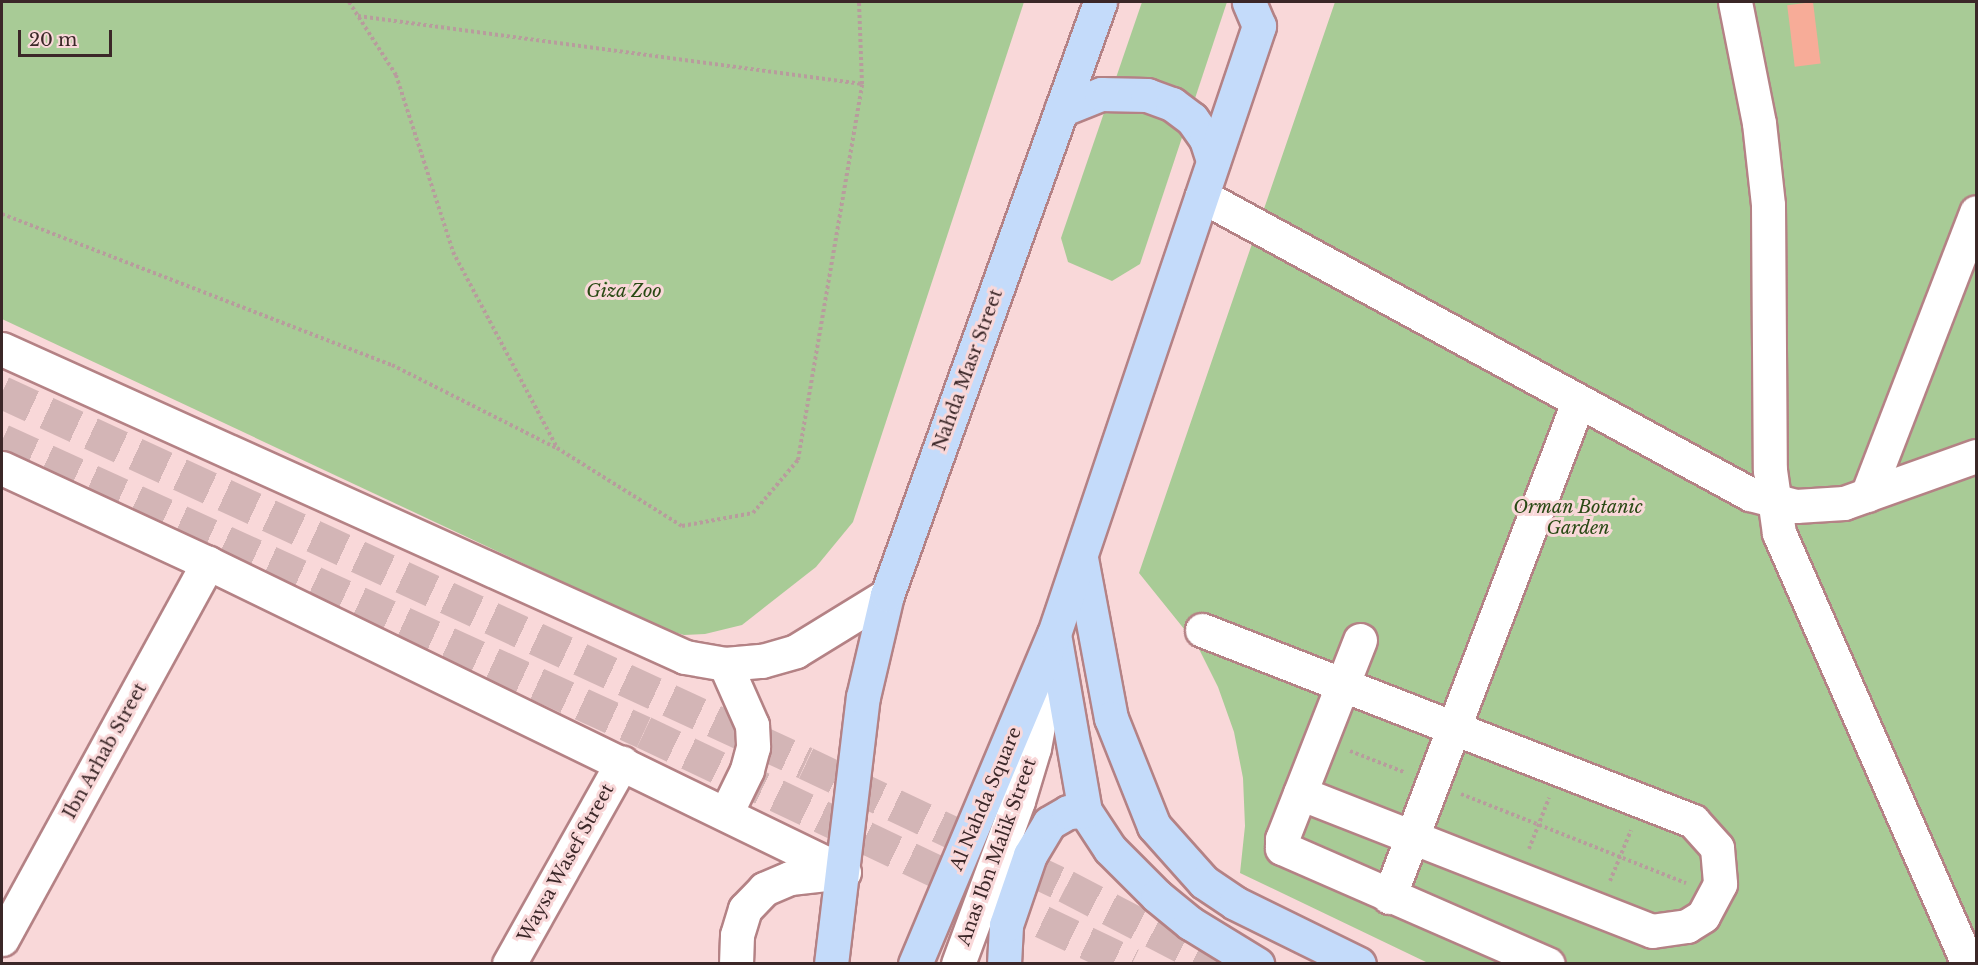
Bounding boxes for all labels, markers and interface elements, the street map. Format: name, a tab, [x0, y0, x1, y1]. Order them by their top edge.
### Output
scale bar	[21, 18, 116, 56]
text: 20 m	[29, 29, 77, 51]
park label: Giza Zoo	[586, 280, 662, 302]
street label: Nahda Masr Street	[929, 286, 1007, 454]
park label: Orman Botanic Garden	[1513, 497, 1643, 540]
street label: Ibn Arhab Street	[59, 679, 151, 823]
street label: Al Nahda Square	[946, 724, 1026, 874]
street label: Anas Ibn Malik Street	[953, 755, 1041, 949]
street label: Waysa Wasef Street	[513, 780, 619, 946]

